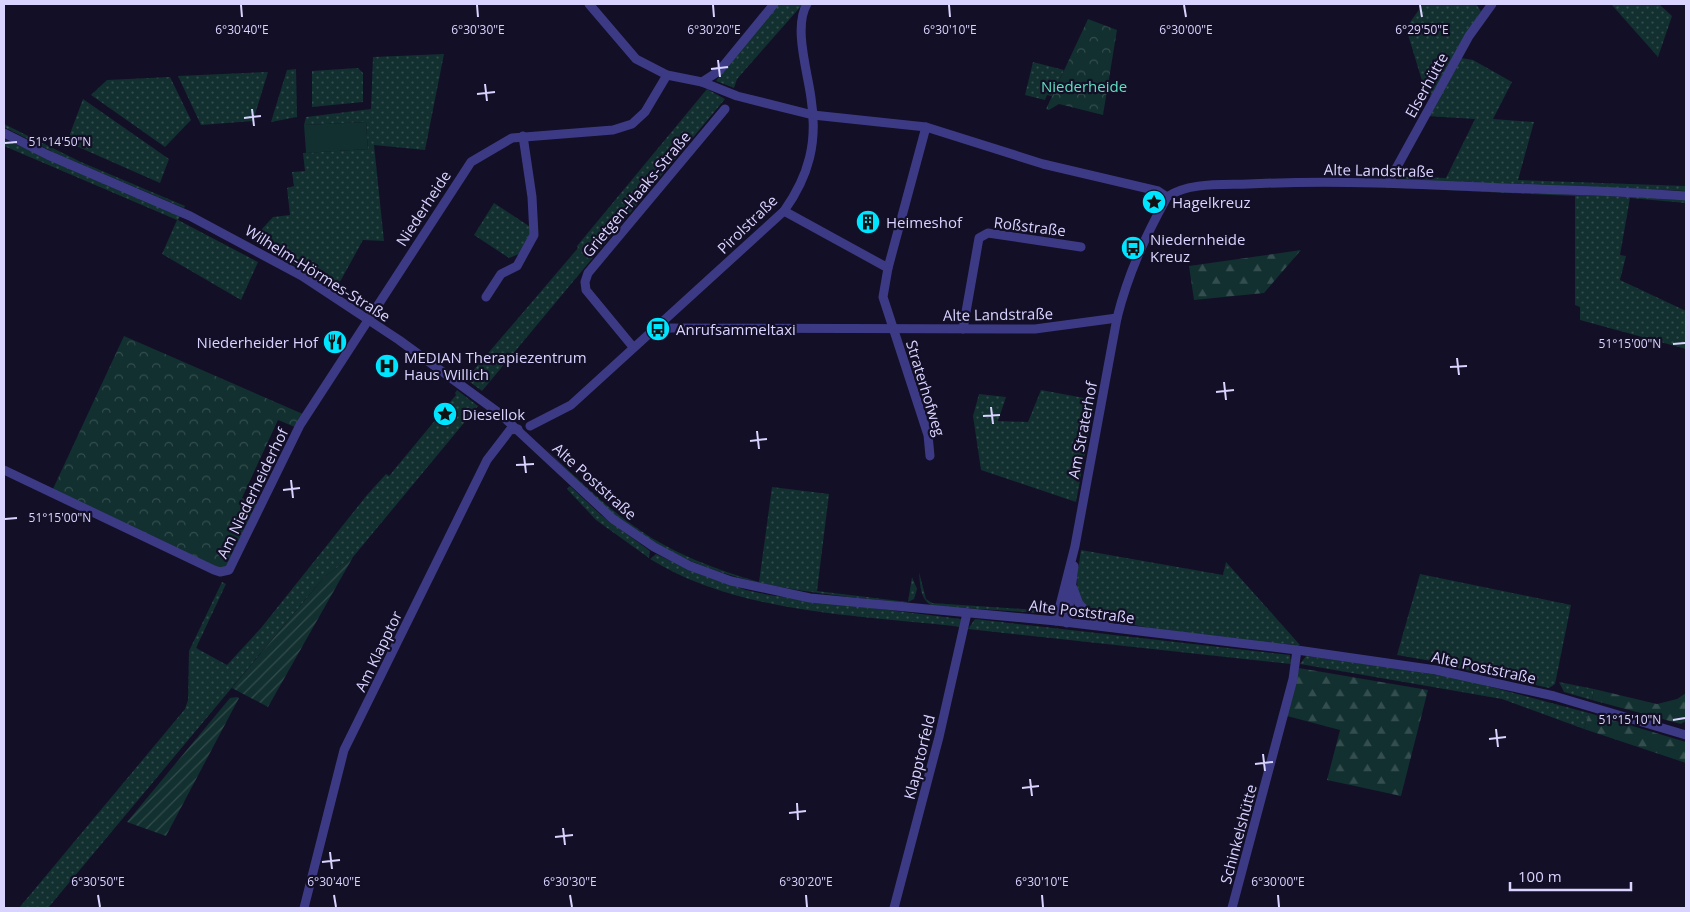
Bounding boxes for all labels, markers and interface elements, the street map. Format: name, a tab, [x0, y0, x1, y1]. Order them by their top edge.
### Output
text: 6°30'40"E	[215, 21, 269, 38]
text: 6°30'30"E	[451, 21, 505, 38]
text: 6°30'20"E	[687, 21, 741, 38]
text: 6°30'10"E	[923, 21, 977, 38]
text: 6°30'00"E	[1159, 21, 1213, 38]
text: 6°29'50"E	[1395, 21, 1449, 38]
street label: Elserhütte	[1400, 49, 1452, 121]
park label: Niederheide	[1041, 76, 1127, 96]
street label: Grietgen-Haaks-Straße	[577, 127, 695, 261]
text: 51°14'50"N	[29, 133, 91, 150]
street label: Alte Landstraße	[1324, 159, 1434, 181]
street label: Niederheide	[391, 166, 455, 250]
place icon: Hagelkreuz	[1141, 189, 1167, 215]
street label: Pirolstraße	[713, 190, 781, 258]
place label: Hagelkreuz	[1172, 192, 1250, 212]
building icon: Heimeshof	[855, 209, 881, 235]
place label: Heimeshof	[886, 212, 963, 232]
street label: Roßstraße	[993, 212, 1067, 240]
street label: Wilhelm-Hörmes-Straße	[242, 220, 394, 326]
place label: Niedernheide Kreuz	[1150, 229, 1245, 266]
bus stop icon: Niedernheide Kreuz	[1120, 235, 1146, 261]
street label: Alte Landstraße	[943, 303, 1053, 325]
bus stop icon: Anrufsammeltaxi	[645, 316, 671, 342]
place label: Anrufsammeltaxi	[676, 319, 796, 339]
restaurant icon: Niederheider Hof	[322, 329, 348, 355]
place label: Niederheider Hof	[197, 332, 319, 352]
text: 51°15'00"N	[1599, 335, 1661, 352]
street label: Straterhofweg	[902, 338, 950, 438]
place label: MEDIAN Therapiezentrum Haus Willich	[404, 347, 587, 384]
hospital icon: MEDIAN Therapiezentrum Haus Willich	[374, 353, 400, 379]
street label: Am Straterhof	[1063, 379, 1101, 480]
place icon: Diesellok	[432, 401, 458, 427]
place label: Diesellok	[462, 404, 525, 424]
street label: Am Niederheiderhof	[212, 424, 293, 562]
street label: Alte Poststraße	[549, 438, 641, 524]
text: 51°15'00"N	[29, 509, 91, 526]
street label: Alte Poststraße	[1028, 595, 1136, 627]
street label: Am Klapptor	[350, 607, 406, 695]
street label: Alte Poststraße	[1430, 646, 1538, 688]
text: 51°15'10"N	[1599, 711, 1661, 728]
street label: Klapptorfeld	[899, 713, 939, 801]
street label: Schinkelshütte	[1215, 782, 1261, 886]
scale bar	[1510, 860, 1631, 892]
text: 100 m	[1518, 866, 1562, 886]
text: 6°30'50"E	[71, 873, 125, 890]
text: 6°30'40"E	[307, 873, 361, 890]
text: 6°30'30"E	[543, 873, 597, 890]
text: 6°30'20"E	[779, 873, 833, 890]
text: 6°30'10"E	[1015, 873, 1069, 890]
text: 6°30'00"E	[1251, 873, 1305, 890]

